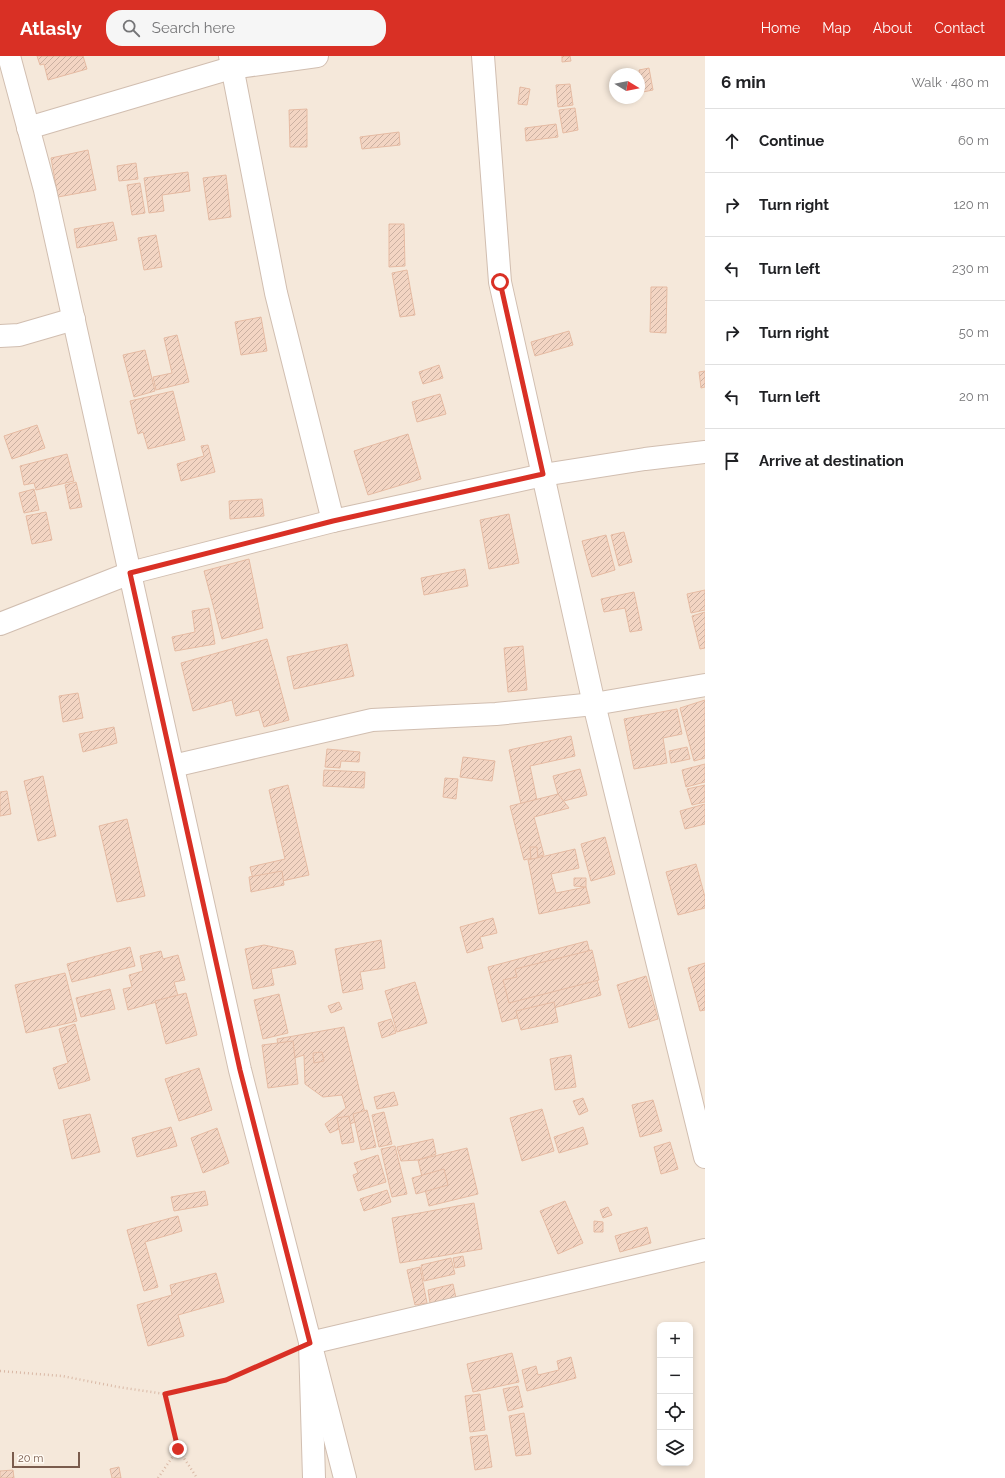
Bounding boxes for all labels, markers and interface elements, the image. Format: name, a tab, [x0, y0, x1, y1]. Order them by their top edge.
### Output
search box	[106, 10, 386, 46]
text: Atlasly	[20, 17, 82, 39]
icon: search	[120, 17, 142, 39]
text: Search here	[152, 19, 235, 37]
text: Home	[761, 20, 800, 36]
text: Map	[822, 20, 851, 36]
text: About	[873, 20, 912, 36]
text: Contact	[934, 20, 985, 36]
north arrow	[609, 68, 645, 104]
text: 6 min	[721, 72, 766, 92]
text: Walk · 480 m	[911, 75, 989, 90]
icon: ahead	[721, 130, 743, 152]
text: Continue	[759, 132, 824, 150]
text: 60 m	[958, 133, 989, 148]
icon: right	[721, 194, 743, 216]
text: Turn right	[759, 196, 829, 214]
text: 120 m	[953, 197, 989, 212]
icon: left	[721, 258, 743, 280]
text: Turn left	[759, 260, 820, 278]
text: 230 m	[952, 261, 989, 276]
route start	[491, 273, 509, 291]
icon: right	[721, 322, 743, 344]
text: Turn right	[759, 324, 829, 342]
text: 50 m	[959, 325, 989, 340]
icon: left	[721, 386, 743, 408]
text: Turn left	[759, 388, 820, 406]
text: 20 m	[959, 389, 989, 404]
icon: arrive	[721, 450, 743, 472]
text: Arrive at destination	[759, 452, 904, 470]
map controls	[657, 1322, 693, 1466]
button: +	[657, 1322, 693, 1358]
button: −	[657, 1358, 693, 1394]
button: locate	[657, 1394, 693, 1430]
button: layers	[657, 1430, 693, 1466]
route end	[169, 1440, 187, 1458]
scale bar	[12, 1450, 80, 1469]
text: 20 m	[18, 1452, 43, 1465]

